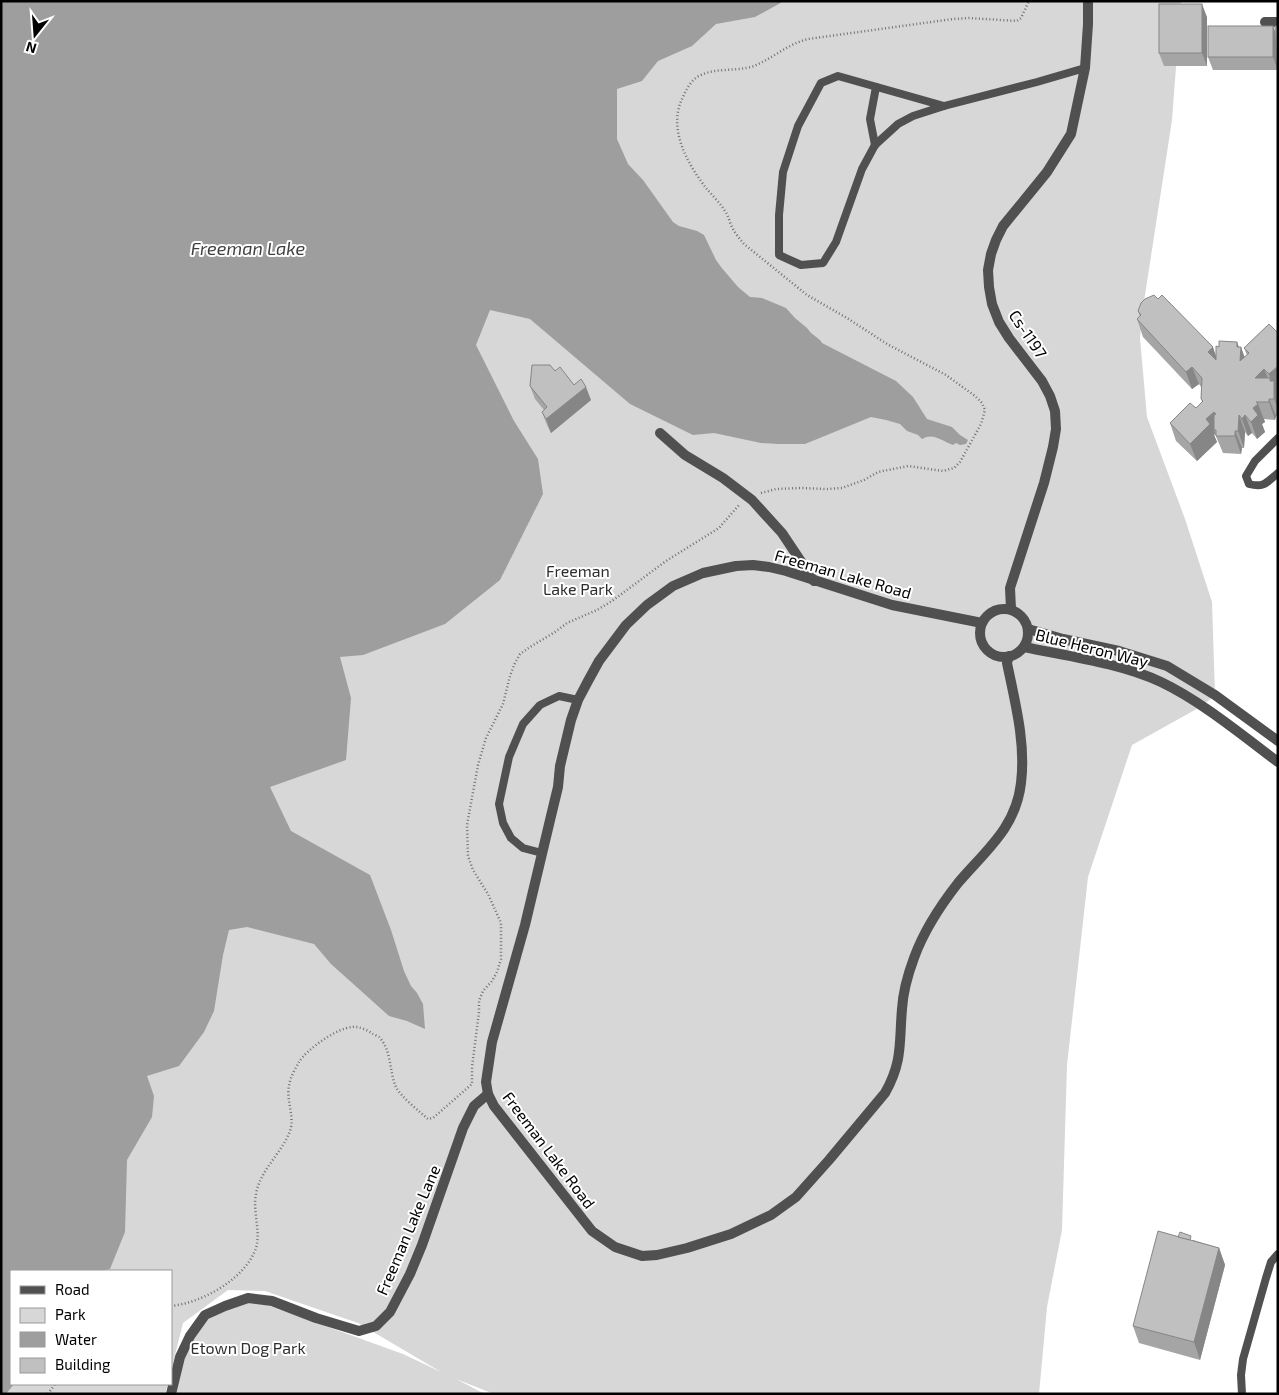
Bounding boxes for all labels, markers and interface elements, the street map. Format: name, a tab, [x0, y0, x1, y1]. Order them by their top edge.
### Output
north arrow	[10, 10, 60, 60]
text: N	[24, 38, 38, 58]
water label: Freeman Lake	[191, 237, 306, 259]
street label: Cs-1197	[1005, 306, 1051, 361]
street label: Freeman Lake Road	[773, 545, 914, 602]
park label: Freeman Lake Park	[543, 561, 613, 598]
street label: Blue Heron Way	[1034, 624, 1151, 671]
street label: Freeman Lake Road	[499, 1088, 600, 1212]
street label: Freeman Lake Lane	[372, 1162, 444, 1298]
legend	[10, 1270, 172, 1385]
text: Road	[55, 1280, 90, 1298]
text: Park	[55, 1305, 86, 1323]
text: Water	[55, 1330, 97, 1348]
park label: Etown Dog Park	[190, 1338, 306, 1357]
text: Building	[55, 1355, 111, 1373]

